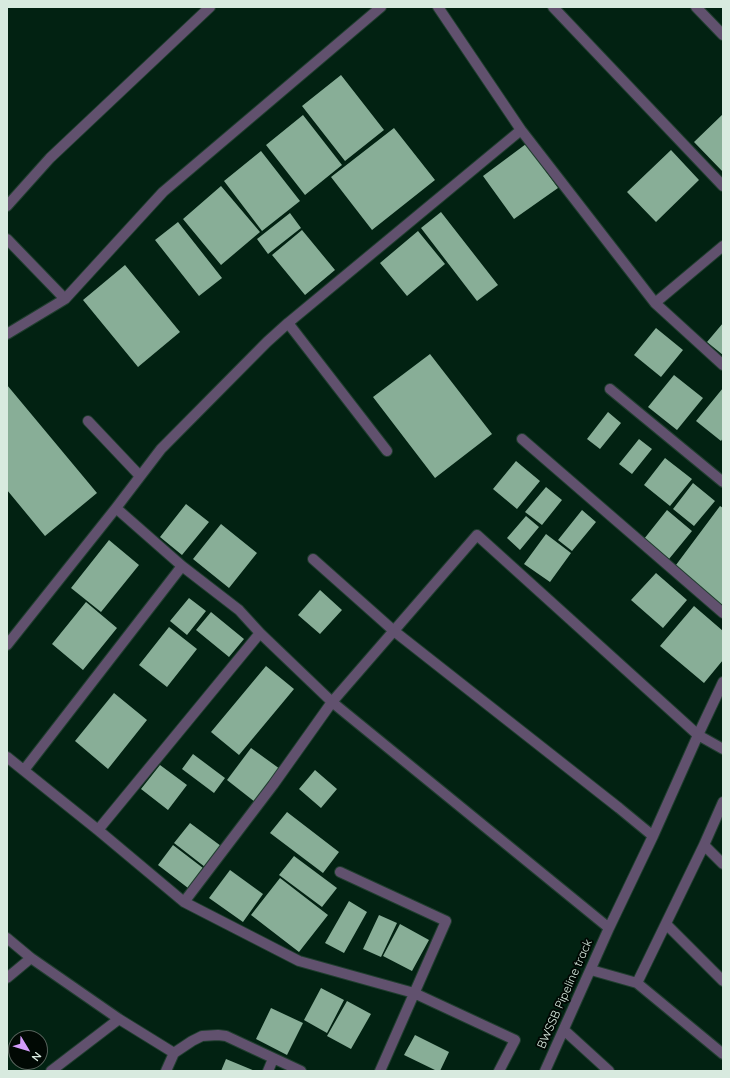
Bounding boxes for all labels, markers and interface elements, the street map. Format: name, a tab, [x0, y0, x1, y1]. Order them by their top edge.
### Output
street label: BWSSB Pipeline track	[534, 937, 596, 1051]
north arrow	[8, 1030, 48, 1070]
text: N	[29, 1049, 45, 1064]

